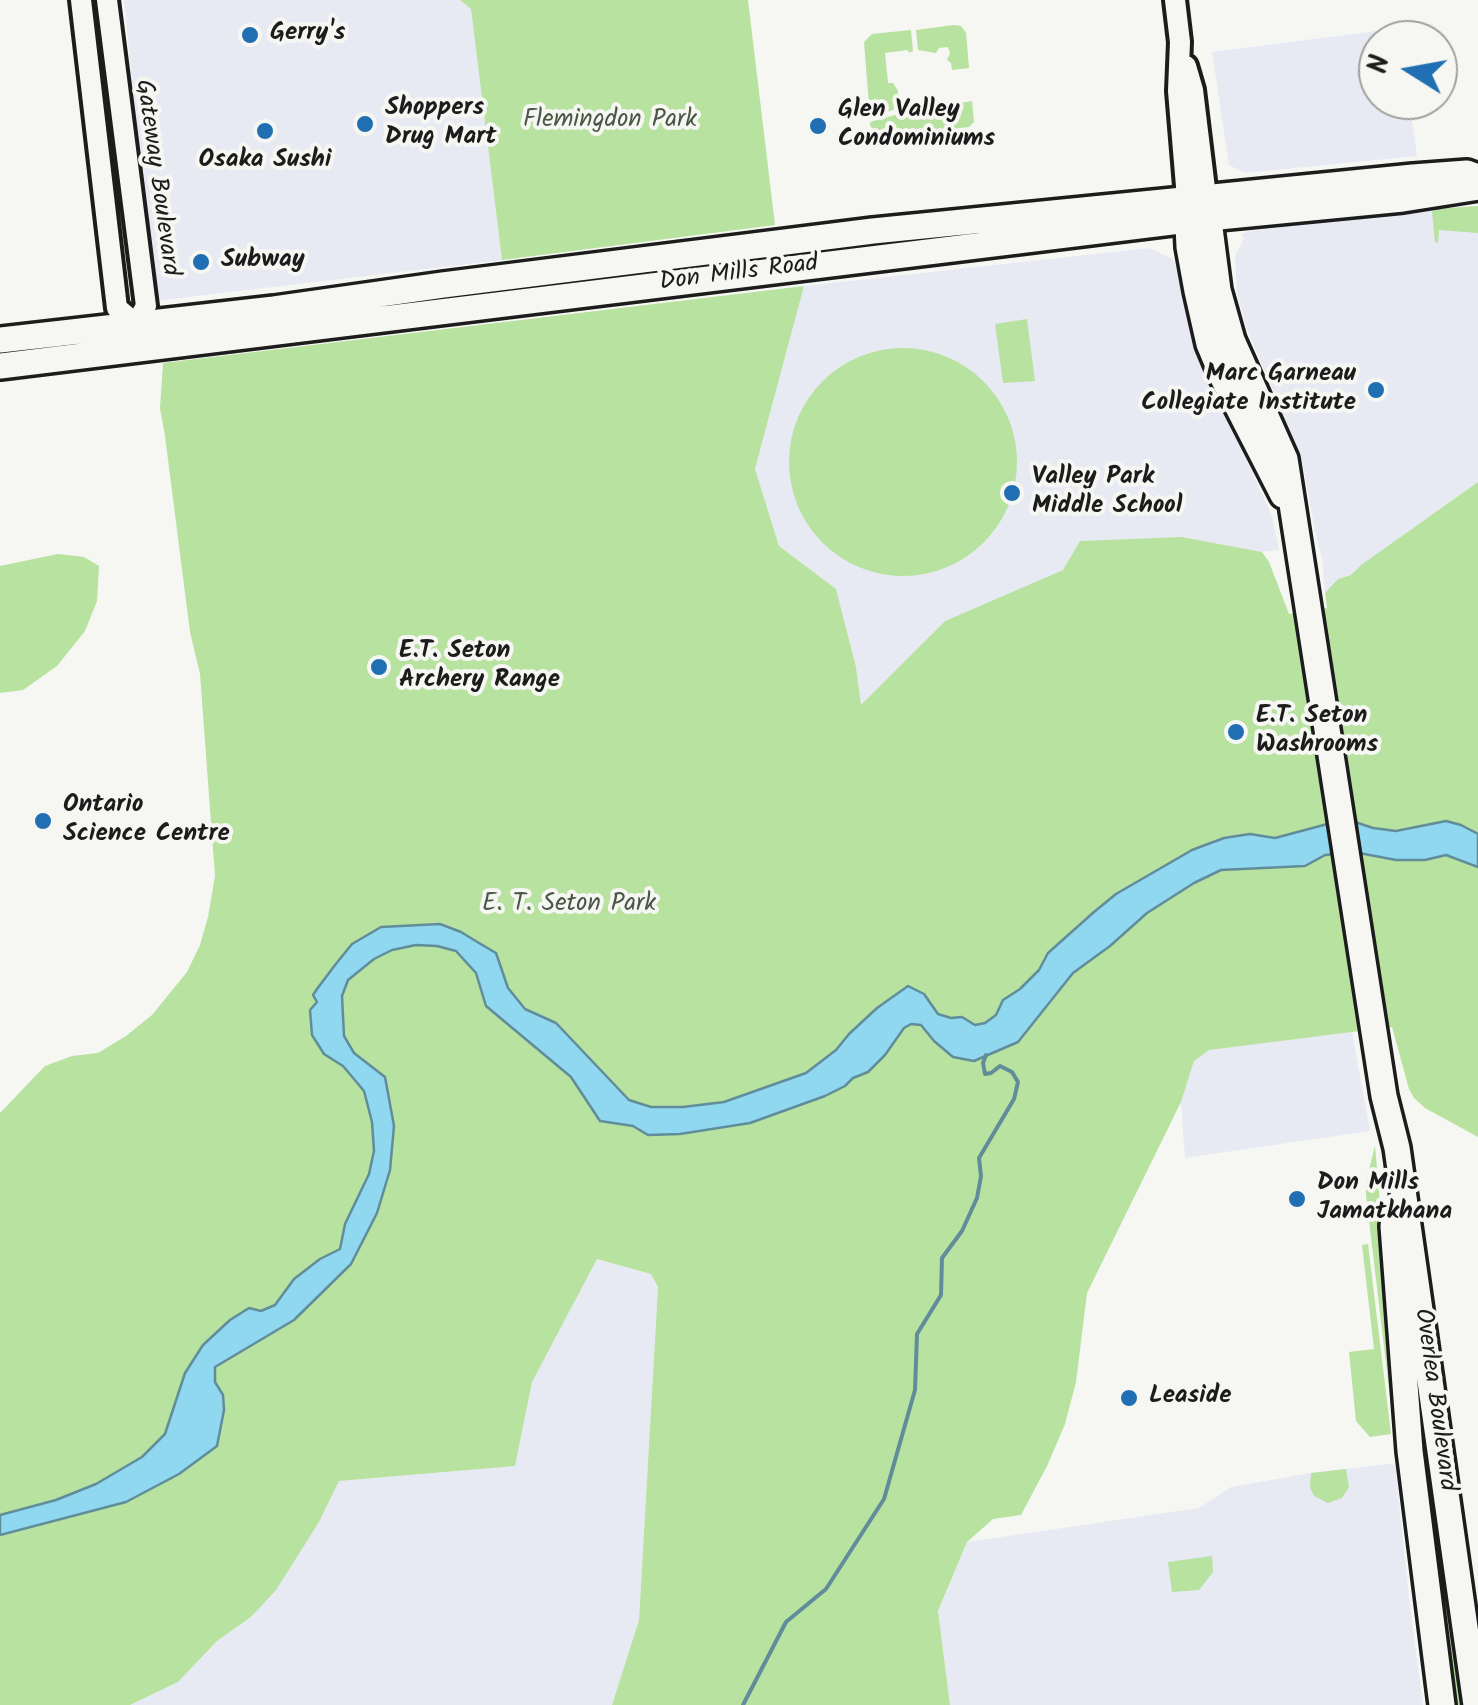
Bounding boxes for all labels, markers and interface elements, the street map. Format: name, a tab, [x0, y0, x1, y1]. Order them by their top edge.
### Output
place label: Gerry's	[270, 20, 345, 50]
north arrow	[1358, 20, 1458, 120]
marker: Gerry's	[239, 24, 261, 46]
text: N	[1356, 52, 1404, 78]
street label: Gateway Boulevard	[126, 78, 184, 278]
place label: Shoppers Drug Mart	[385, 95, 496, 154]
place label: Glen Valley Condominiums	[838, 97, 995, 156]
park label: Flemingdon Park	[523, 107, 697, 137]
marker: Shoppers Drug Mart	[354, 113, 376, 135]
marker: Glen Valley Condominiums	[807, 115, 829, 137]
marker: Osaka Sushi	[254, 120, 276, 142]
place label: Osaka Sushi	[199, 147, 331, 177]
place label: Subway	[221, 247, 305, 277]
street label: Don Mills Road	[658, 250, 820, 300]
marker: Subway	[190, 251, 212, 273]
place label: Marc Garneau Collegiate Institute	[1141, 361, 1356, 420]
marker: Marc Garneau Collegiate Institute	[1365, 379, 1387, 401]
place label: Valley Park Middle School	[1032, 464, 1182, 523]
marker: Valley Park Middle School	[1001, 482, 1023, 504]
place label: E.T. Seton Archery Range	[399, 638, 560, 697]
marker: E.T. Seton Archery Range	[368, 656, 390, 678]
place label: E.T. Seton Washrooms	[1256, 703, 1378, 762]
marker: E.T. Seton Washrooms	[1225, 721, 1247, 743]
place label: Ontario Science Centre	[63, 792, 230, 851]
marker: Ontario Science Centre	[32, 810, 54, 832]
park label: E. T. Seton Park	[482, 891, 656, 921]
place label: Don Mills Jamatkhana	[1317, 1170, 1452, 1229]
marker: Don Mills Jamatkhana	[1286, 1188, 1308, 1210]
street label: Overlea Boulevard	[1405, 1307, 1461, 1493]
place label: Leaside	[1149, 1383, 1231, 1413]
marker: Leaside	[1118, 1387, 1140, 1409]

